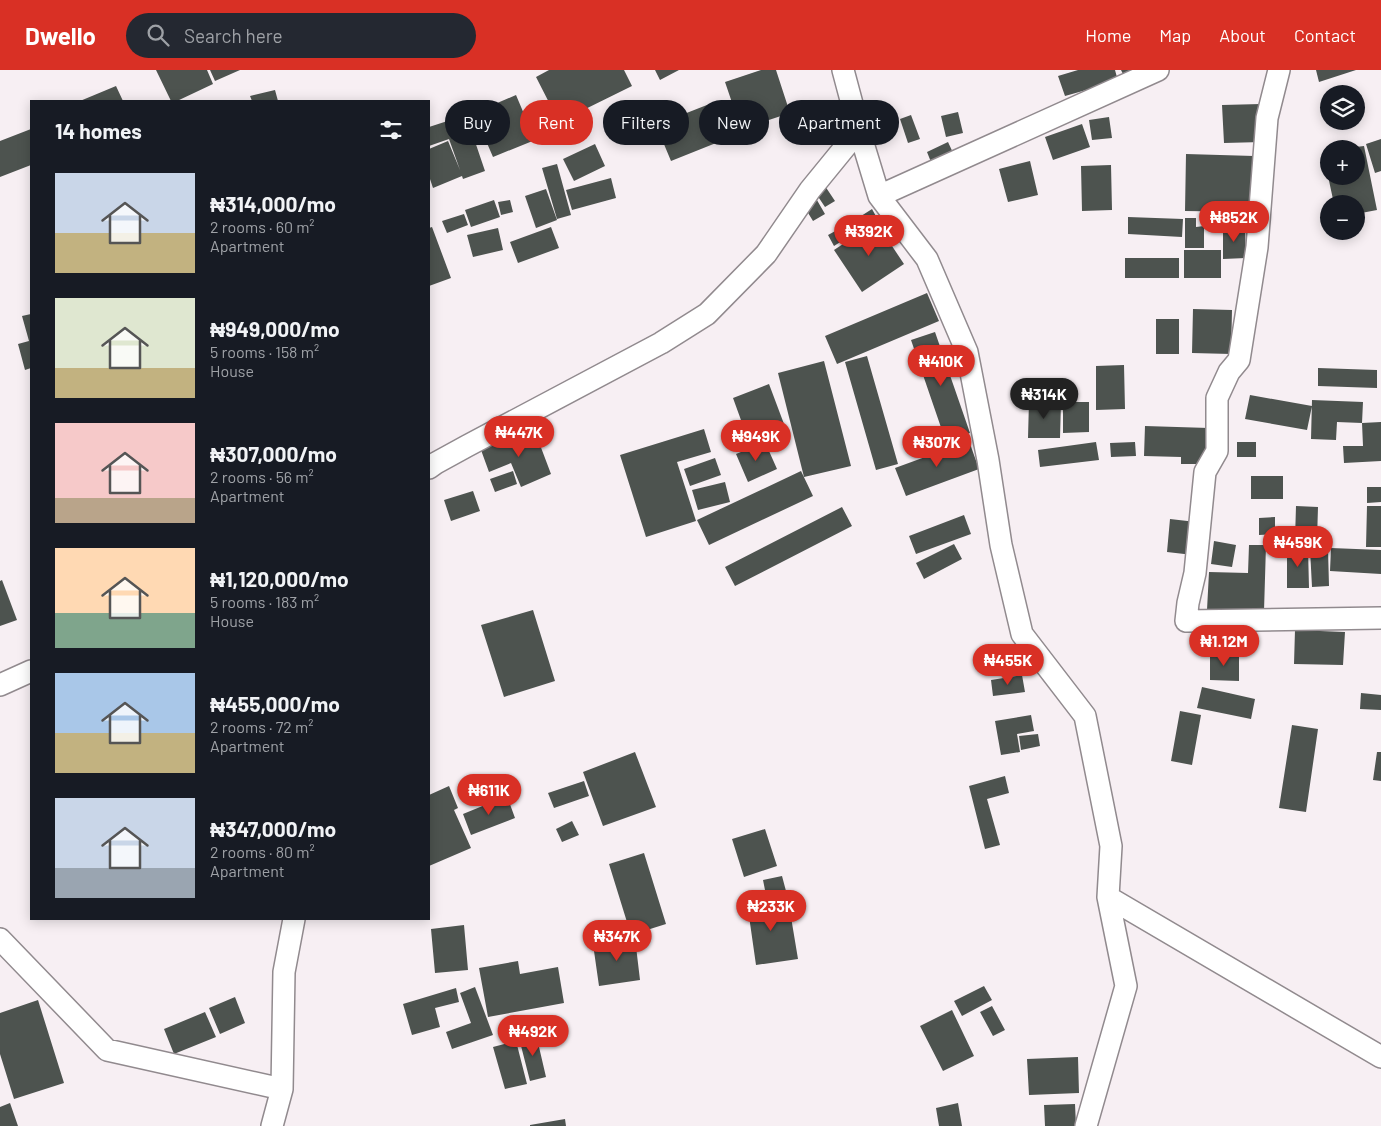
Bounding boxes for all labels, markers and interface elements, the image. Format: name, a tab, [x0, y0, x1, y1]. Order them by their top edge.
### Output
search box	[126, 13, 476, 58]
text: Dwello	[25, 21, 96, 50]
icon: search	[144, 21, 172, 49]
text: Search here	[184, 24, 283, 47]
text: Home	[1085, 24, 1131, 46]
text: Map	[1159, 24, 1191, 46]
text: About	[1219, 24, 1266, 46]
text: Contact	[1294, 24, 1356, 46]
map controls	[1320, 85, 1365, 240]
button: layers	[1320, 85, 1365, 130]
chip: Buy	[445, 100, 510, 145]
chip: Rent	[520, 100, 593, 145]
chip: Filters	[603, 100, 689, 145]
chip: New	[699, 100, 769, 145]
chip: Apartment	[779, 100, 899, 145]
icon: filters	[377, 116, 405, 144]
text: 14 homes	[55, 118, 142, 143]
button: +	[1320, 140, 1365, 185]
text: ₦314,000/mo	[210, 191, 336, 216]
icon: home	[95, 193, 155, 253]
button: −	[1320, 195, 1365, 240]
pin: ₦852K	[1199, 200, 1269, 243]
text: ₦852K	[1210, 207, 1258, 226]
pin: ₦392K	[834, 214, 904, 257]
text: 2 rooms · 60 m²	[210, 217, 315, 236]
text: ₦392K	[845, 221, 893, 240]
text: Apartment	[210, 236, 285, 255]
text: ₦949,000/mo	[210, 316, 340, 341]
icon: home	[95, 318, 155, 378]
text: 5 rooms · 158 m²	[210, 342, 319, 361]
pin: ₦410K	[906, 344, 976, 387]
text: ₦410K	[919, 351, 963, 370]
text: House	[210, 361, 254, 380]
pin: ₦314K	[1009, 378, 1079, 420]
text: ₦314K	[1021, 384, 1067, 403]
pin: ₦447K	[484, 416, 554, 458]
pin: ₦949K	[721, 420, 791, 462]
text: ₦447K	[495, 422, 543, 441]
text: ₦949K	[732, 426, 780, 445]
pin: ₦307K	[902, 426, 972, 468]
text: ₦307K	[913, 432, 961, 451]
text: ₦307,000/mo	[210, 441, 337, 466]
icon: home	[95, 443, 155, 503]
text: 2 rooms · 56 m²	[210, 467, 314, 486]
text: Apartment	[210, 486, 285, 505]
pin: ₦459K	[1263, 526, 1333, 568]
text: ₦459K	[1274, 532, 1322, 551]
text: ₦1,120,000/mo	[210, 566, 349, 591]
icon: home	[95, 568, 155, 628]
text: 5 rooms · 183 m²	[210, 592, 319, 611]
text: House	[210, 611, 254, 630]
pin: ₦1.12M	[1183, 624, 1265, 667]
text: ₦1.12M	[1200, 631, 1248, 650]
pin: ₦455K	[973, 644, 1043, 686]
text: ₦455K	[984, 650, 1032, 669]
text: ₦455,000/mo	[210, 691, 340, 716]
icon: home	[95, 693, 155, 753]
text: 2 rooms · 72 m²	[210, 717, 313, 736]
text: Apartment	[210, 736, 285, 755]
pin: ₦611K	[454, 774, 524, 816]
text: ₦611K	[468, 780, 510, 799]
text: ₦347,000/mo	[210, 816, 336, 841]
icon: home	[95, 818, 155, 878]
text: 2 rooms · 80 m²	[210, 842, 315, 861]
text: Apartment	[210, 861, 285, 880]
pin: ₦233K	[736, 890, 806, 932]
text: ₦233K	[747, 896, 795, 915]
pin: ₦347K	[582, 920, 652, 962]
text: ₦347K	[594, 926, 640, 945]
pin: ₦492K	[498, 1014, 568, 1057]
text: ₦492K	[509, 1021, 557, 1040]

